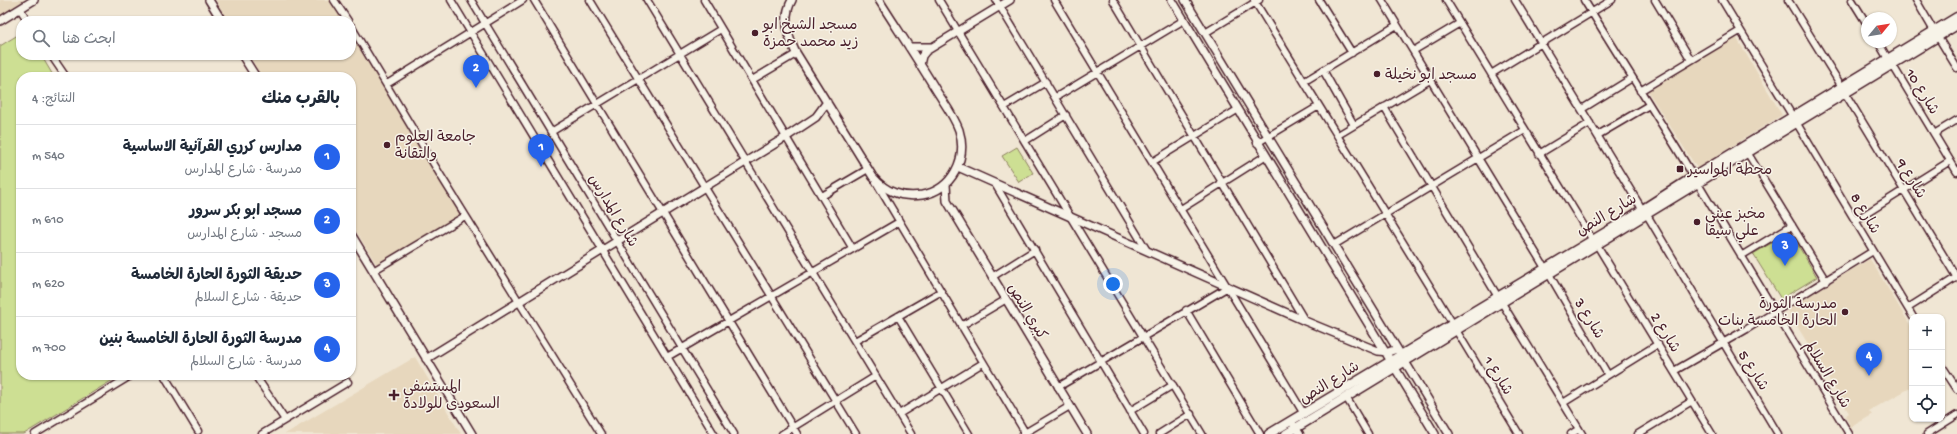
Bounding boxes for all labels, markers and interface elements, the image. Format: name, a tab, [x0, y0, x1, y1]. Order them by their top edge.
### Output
north arrow	[1861, 12, 1897, 48]
search box	[16, 16, 356, 60]
place label: مسجد الشيخ ابو زيد محمد حمزة	[762, 17, 858, 52]
icon: search	[30, 27, 52, 49]
marker: مسجد الشيخ ابو زيد محمد حمزة	[750, 28, 760, 38]
text: ابحث هنا	[62, 31, 116, 49]
pin: 2	[463, 55, 489, 88]
street label: شارع 10	[1900, 65, 1942, 118]
place label: مسجد ابو نخيلة	[1385, 67, 1477, 85]
marker: مسجد ابو نخيلة	[1372, 69, 1382, 79]
text: بالقرب منك	[261, 90, 340, 110]
text: النتائج: 4	[32, 92, 75, 107]
place label: جامعة العلوم والتقانة	[395, 129, 476, 164]
pin: 1	[528, 134, 554, 167]
text: مدارس كرري القرآنية الاساسية	[123, 139, 302, 157]
marker: جامعة العلوم والتقانة	[382, 140, 392, 150]
text: 540 m	[32, 149, 65, 164]
text: 1	[324, 149, 330, 164]
street label: شارع 9	[1891, 155, 1929, 202]
place label: محطة المواسير	[1686, 162, 1772, 180]
text: مدرسة · شارع المدارس	[185, 163, 302, 178]
marker: محطة المواسير	[1675, 164, 1685, 174]
street label: شارع المدارس	[583, 171, 641, 251]
street label: شارع 8	[1845, 190, 1883, 238]
street label: شارع النص	[1574, 191, 1641, 241]
text: مسجد ابو بكر سرور	[189, 203, 302, 221]
place label: مخبز عيني علي سيقا	[1705, 206, 1765, 243]
text: 610 m	[32, 213, 64, 228]
text: 2	[324, 213, 330, 228]
marker: مخبز عيني علي سيقا	[1692, 217, 1702, 227]
text: مسجد · شارع المدارس	[187, 227, 302, 242]
pin: 3	[1772, 233, 1798, 266]
text: حديقة الثورة الحارة الخامسة	[131, 267, 302, 285]
your location	[1103, 274, 1123, 294]
text: 620 m	[32, 277, 65, 292]
text: 3	[324, 277, 330, 292]
street label: كبري النص	[1002, 280, 1050, 344]
text: حديقة · شارع السلالم	[194, 291, 302, 306]
street label: شارع 3	[1569, 295, 1607, 342]
place label: مدرسة الثورة الحارة الخامسة بنات	[1718, 296, 1837, 331]
marker: مدرسة الثورة الحارة الخامسة بنات	[1840, 307, 1850, 317]
street label: شارع 2	[1645, 310, 1683, 356]
map controls	[1909, 314, 1945, 422]
button: +	[1909, 314, 1945, 350]
text: مدرسة الثورة الحارة الخامسة بنين	[99, 331, 302, 349]
street label: شارع السلالم	[1799, 338, 1853, 412]
text: 700 m	[32, 341, 66, 356]
text: 4	[324, 341, 330, 356]
pin: 4	[1856, 343, 1882, 376]
street label: شارع 5	[1733, 348, 1772, 394]
button: −	[1909, 350, 1945, 386]
street label: شارع 1	[1478, 353, 1516, 399]
text: مدرسة · شارع السلالم	[190, 355, 302, 370]
street label: شارع النص	[1297, 358, 1363, 409]
place label: المستشفى السعودى للولادة	[403, 379, 500, 414]
button: locate	[1909, 386, 1945, 422]
marker: المستشفى السعودى للولادة	[388, 389, 400, 401]

